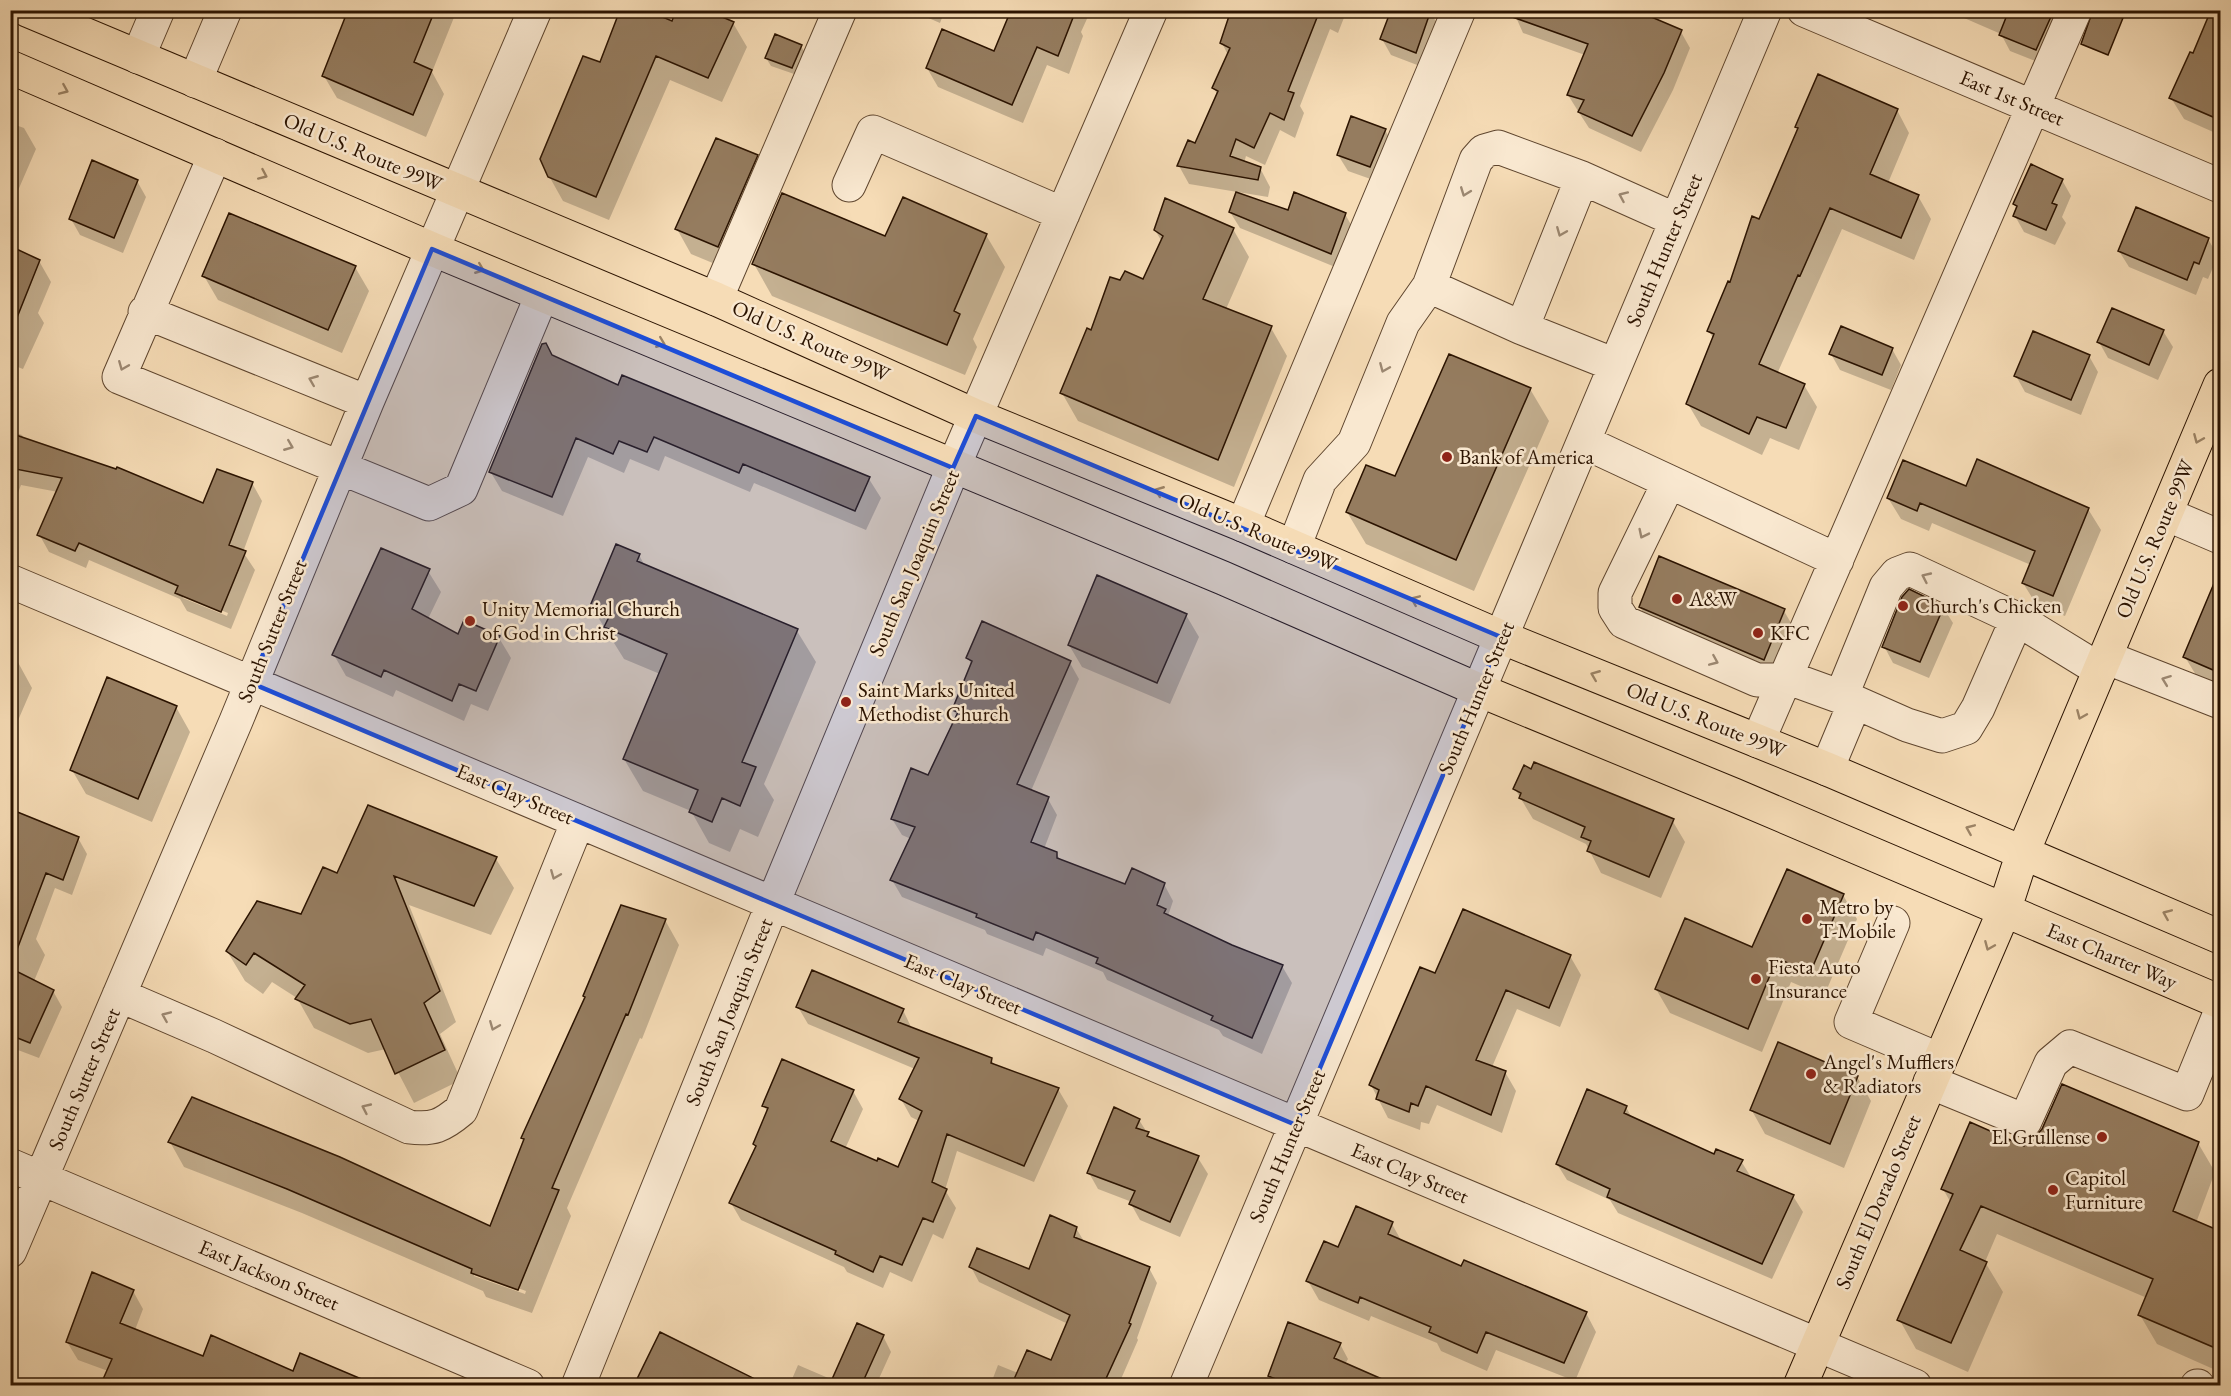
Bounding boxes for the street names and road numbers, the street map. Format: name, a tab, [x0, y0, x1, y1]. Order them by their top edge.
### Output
street label: East 1st Street	[1956, 63, 2069, 132]
street label: Old U.S. Route 99W	[280, 106, 447, 197]
street label: South Hunter Street	[1619, 169, 1708, 331]
street label: Old U.S. Route 99W	[728, 294, 895, 388]
street label: Old U.S. Route 99W	[2109, 455, 2200, 622]
street label: South San Joaquin Street	[862, 465, 965, 660]
street label: Old U.S. Route 99W	[1175, 486, 1342, 577]
street label: South Sutter Street	[230, 555, 313, 707]
street label: South Hunter Street	[1431, 617, 1520, 779]
street label: Old U.S. Route 99W	[1622, 675, 1791, 764]
street label: East Clay Street	[452, 757, 578, 831]
street label: South San Joaquin Street	[678, 914, 779, 1110]
street label: East Charter Way	[2043, 916, 2182, 995]
street label: East Clay Street	[900, 947, 1026, 1021]
street label: South Sutter Street	[41, 1003, 126, 1154]
street label: South Hunter Street	[1242, 1065, 1331, 1227]
street label: South El Dorado Street	[1829, 1110, 1927, 1293]
street label: East Clay Street	[1347, 1136, 1473, 1210]
street label: East Jackson Street	[195, 1233, 344, 1316]

